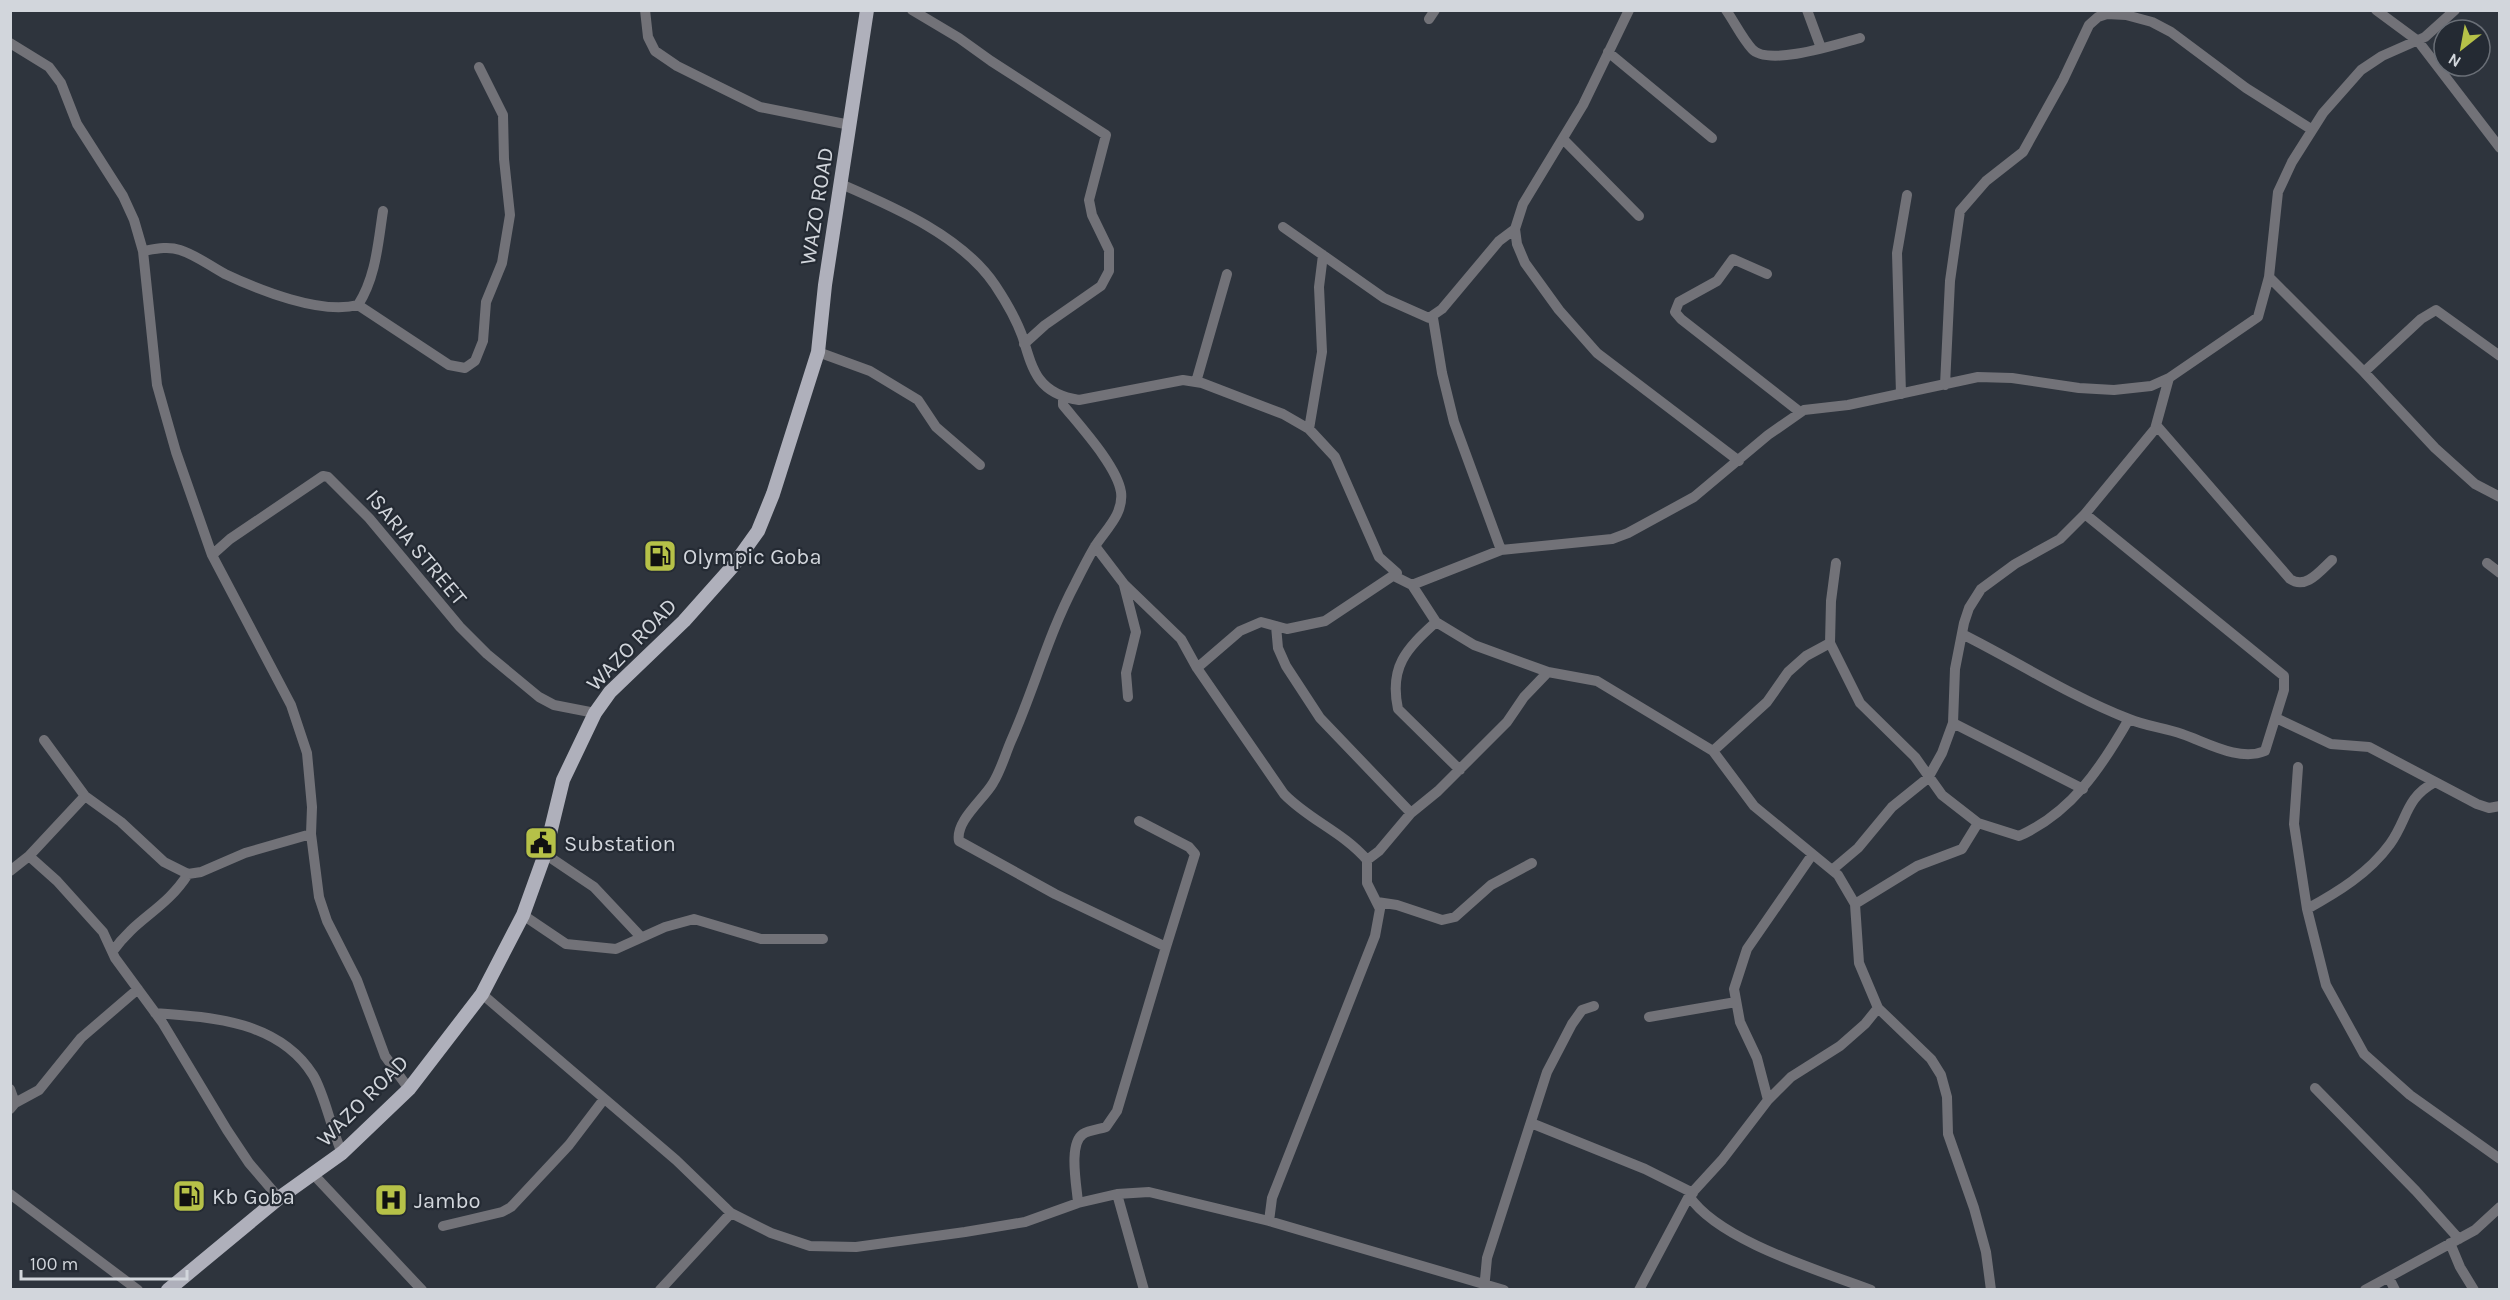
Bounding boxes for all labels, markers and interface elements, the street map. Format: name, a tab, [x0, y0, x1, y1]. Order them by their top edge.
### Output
north arrow	[2432, 18, 2492, 78]
text: N	[2445, 49, 2464, 72]
street label: WAZO ROAD	[795, 145, 839, 267]
street label: ISARIA STREET	[360, 484, 472, 611]
fuel station icon: Olympic Goba	[642, 538, 678, 574]
place label: Olympic Goba	[683, 544, 822, 570]
street label: WAZO ROAD	[581, 593, 682, 696]
public building icon: Substation	[523, 825, 559, 861]
place label: Substation	[564, 831, 676, 857]
street label: WAZO ROAD	[311, 1049, 414, 1152]
fuel station icon: Kb Goba	[171, 1178, 207, 1214]
hospital icon: Jambo	[373, 1182, 409, 1218]
place label: Kb Goba	[212, 1184, 295, 1210]
place label: Jambo	[414, 1188, 481, 1214]
scale bar	[21, 1243, 188, 1281]
text: 100 m	[30, 1253, 78, 1275]

